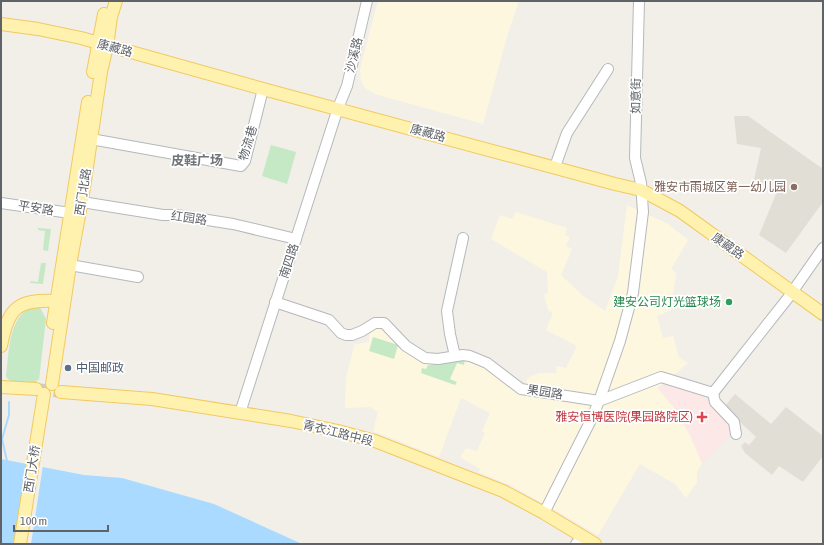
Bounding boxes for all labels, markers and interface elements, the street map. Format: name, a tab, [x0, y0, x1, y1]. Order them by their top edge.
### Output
street label: 沙溪路	[343, 36, 365, 74]
street label: 康藏路	[96, 37, 134, 59]
street label: 如意街	[629, 78, 643, 114]
street label: 康藏路	[409, 122, 447, 144]
street label: 物流巷	[236, 124, 260, 162]
district label: 皮鞋广场	[171, 153, 223, 168]
street label: 西门北路	[72, 167, 94, 217]
place label: 雅安市雨城区第一幼儿园	[654, 180, 786, 194]
marker: 雅安市雨城区第一幼儿园	[789, 182, 799, 192]
street label: 平安路	[17, 198, 55, 218]
street label: 红园路	[170, 209, 208, 227]
street label: 康藏路	[709, 230, 747, 262]
street label: 南四路	[277, 242, 301, 280]
place label: 建安公司灯光篮球场	[613, 295, 721, 309]
marker: 建安公司灯光篮球场	[724, 297, 734, 307]
place label: 中国邮政	[76, 361, 124, 375]
marker: 中国邮政	[63, 363, 73, 373]
street label: 果园路	[526, 382, 564, 402]
place label: 雅安恒博医院(果园路院区)	[555, 410, 693, 424]
marker: 雅安恒博医院(果园路院区)	[696, 411, 708, 423]
street label: 青衣江路中段	[301, 417, 375, 449]
street label: 西门大桥	[21, 444, 43, 494]
scale bar	[14, 507, 108, 533]
text: 100 m	[20, 514, 47, 528]

